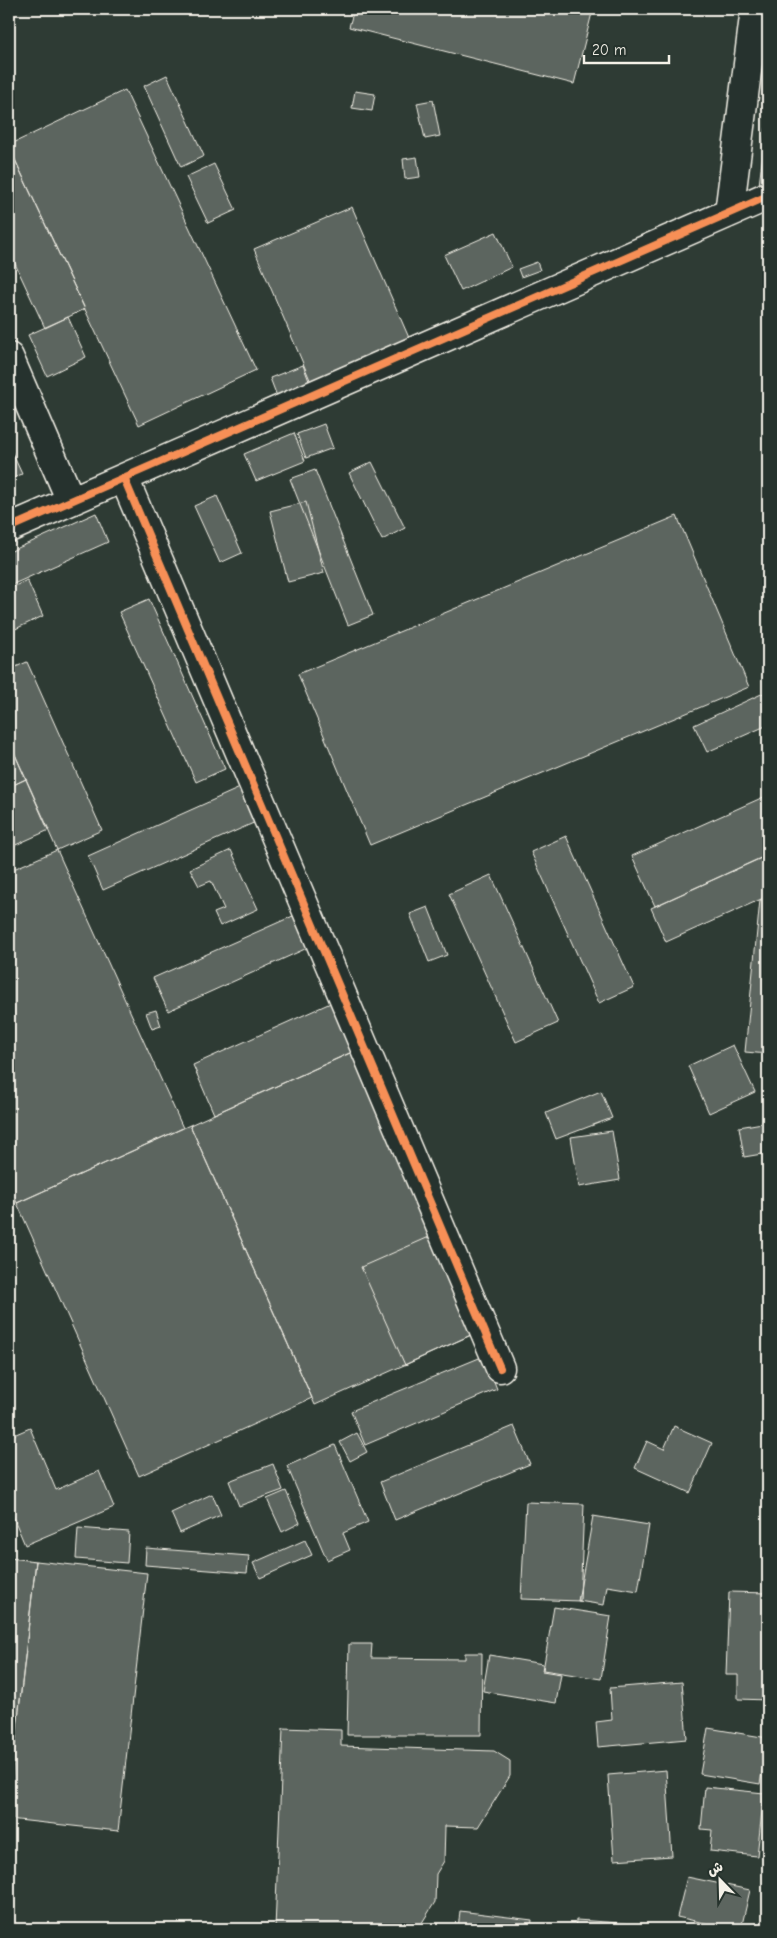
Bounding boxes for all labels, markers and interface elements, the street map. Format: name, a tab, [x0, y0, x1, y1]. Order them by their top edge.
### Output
scale bar	[584, 32, 670, 64]
text: 20 m	[592, 41, 626, 59]
north arrow	[694, 1856, 744, 1906]
text: ش	[705, 1858, 726, 1879]

